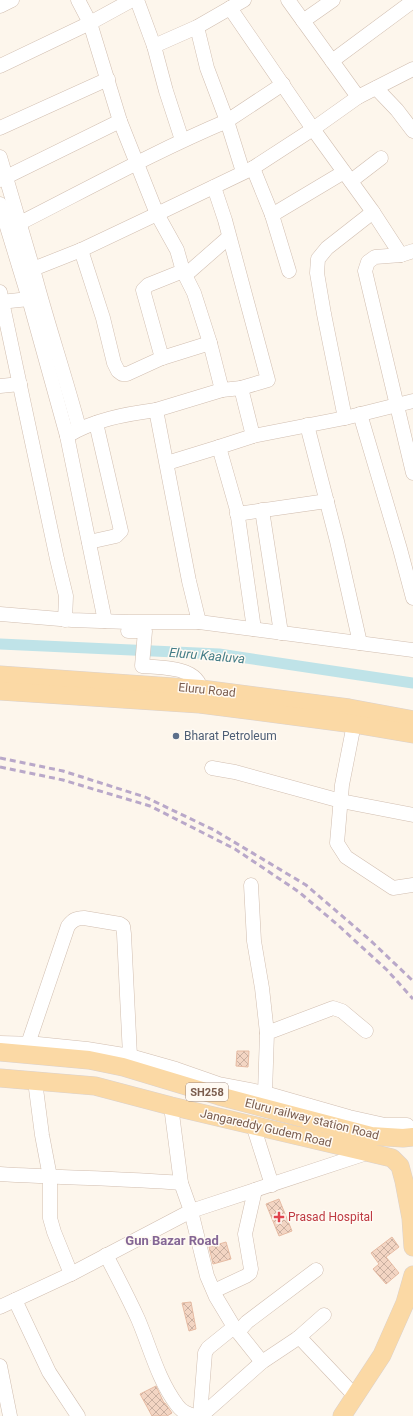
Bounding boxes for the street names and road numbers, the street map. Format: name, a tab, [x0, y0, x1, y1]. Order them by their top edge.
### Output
street label: Eluru Road	[178, 680, 236, 700]
road number: SH258	[186, 1083, 228, 1101]
street label: Eluru railway station Road	[243, 1096, 381, 1142]
street label: Jangareddy Gudem Road	[199, 1106, 333, 1150]

